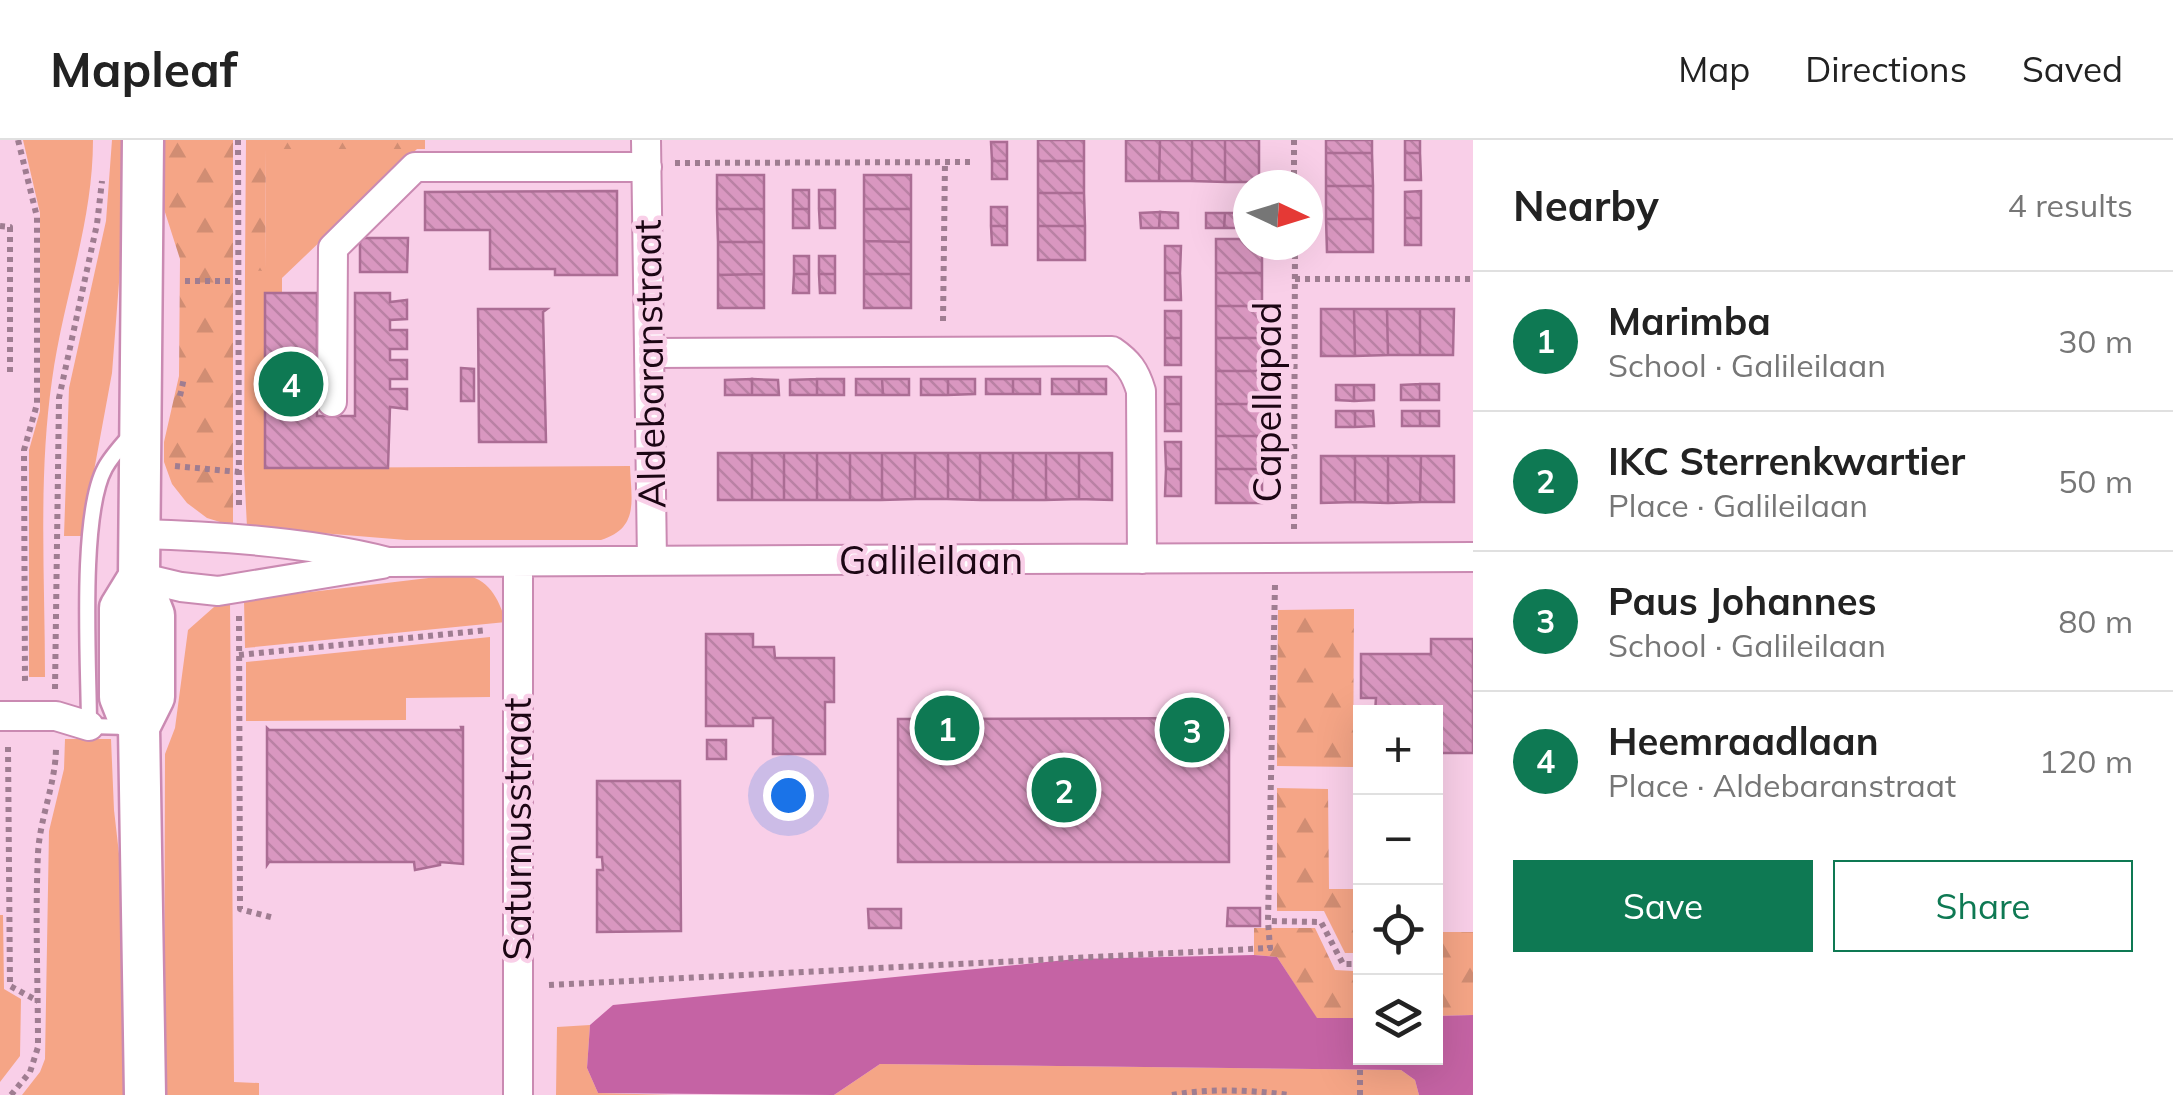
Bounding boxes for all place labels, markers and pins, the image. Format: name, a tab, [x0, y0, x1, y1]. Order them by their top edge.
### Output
pin: 4	[258, 346, 324, 422]
pin: 1	[914, 690, 980, 766]
pin: 3	[1160, 692, 1224, 768]
pin: 2	[1032, 752, 1096, 828]

